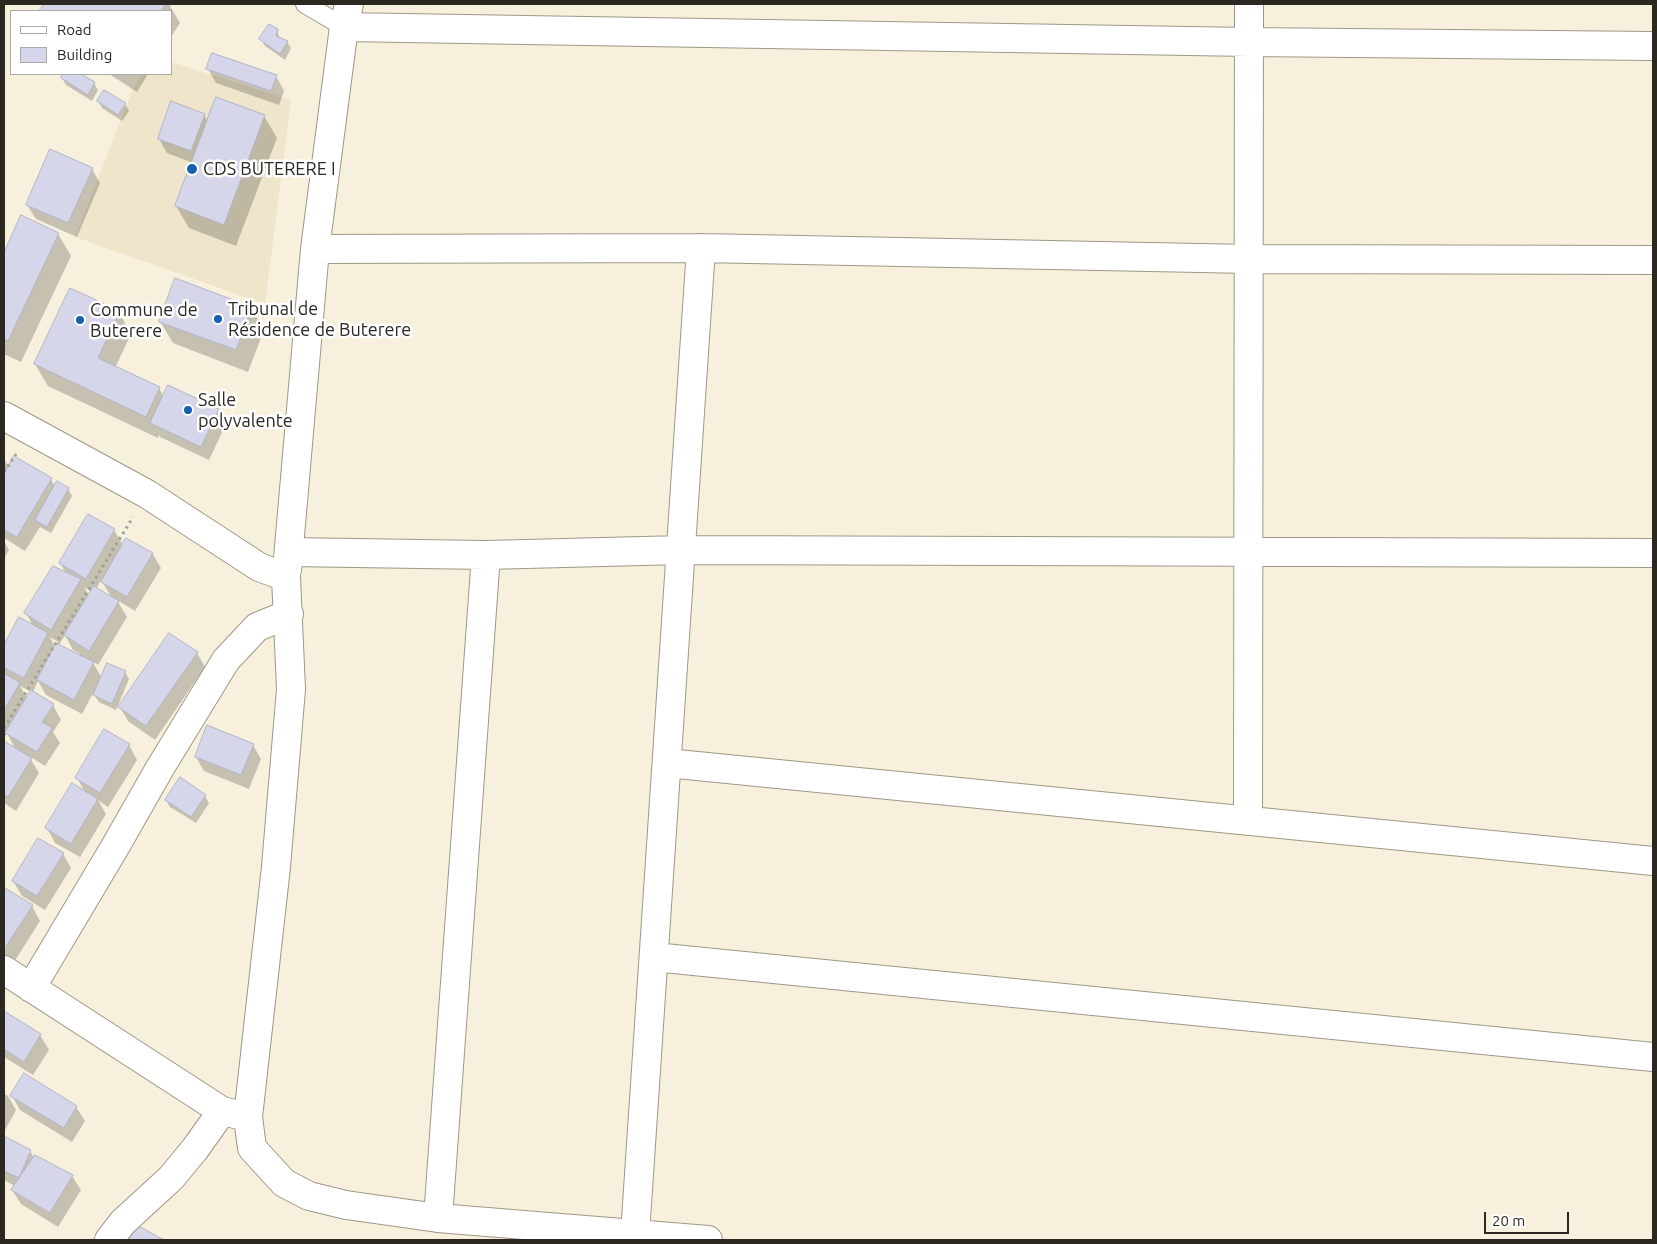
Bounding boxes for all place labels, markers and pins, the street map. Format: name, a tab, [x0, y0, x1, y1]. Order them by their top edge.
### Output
place label: CDS BUTERERE I	[203, 158, 336, 180]
marker: CDS BUTERERE I	[185, 162, 199, 176]
place label: Tribunal de Résidence de Buterere	[228, 298, 411, 340]
place label: Commune de Buterere	[90, 299, 198, 342]
marker: Tribunal de Résidence de Buterere	[212, 313, 224, 325]
marker: Commune de Buterere	[74, 314, 86, 326]
place label: Salle polyvalente	[198, 389, 293, 432]
marker: Salle polyvalente	[182, 404, 194, 416]

